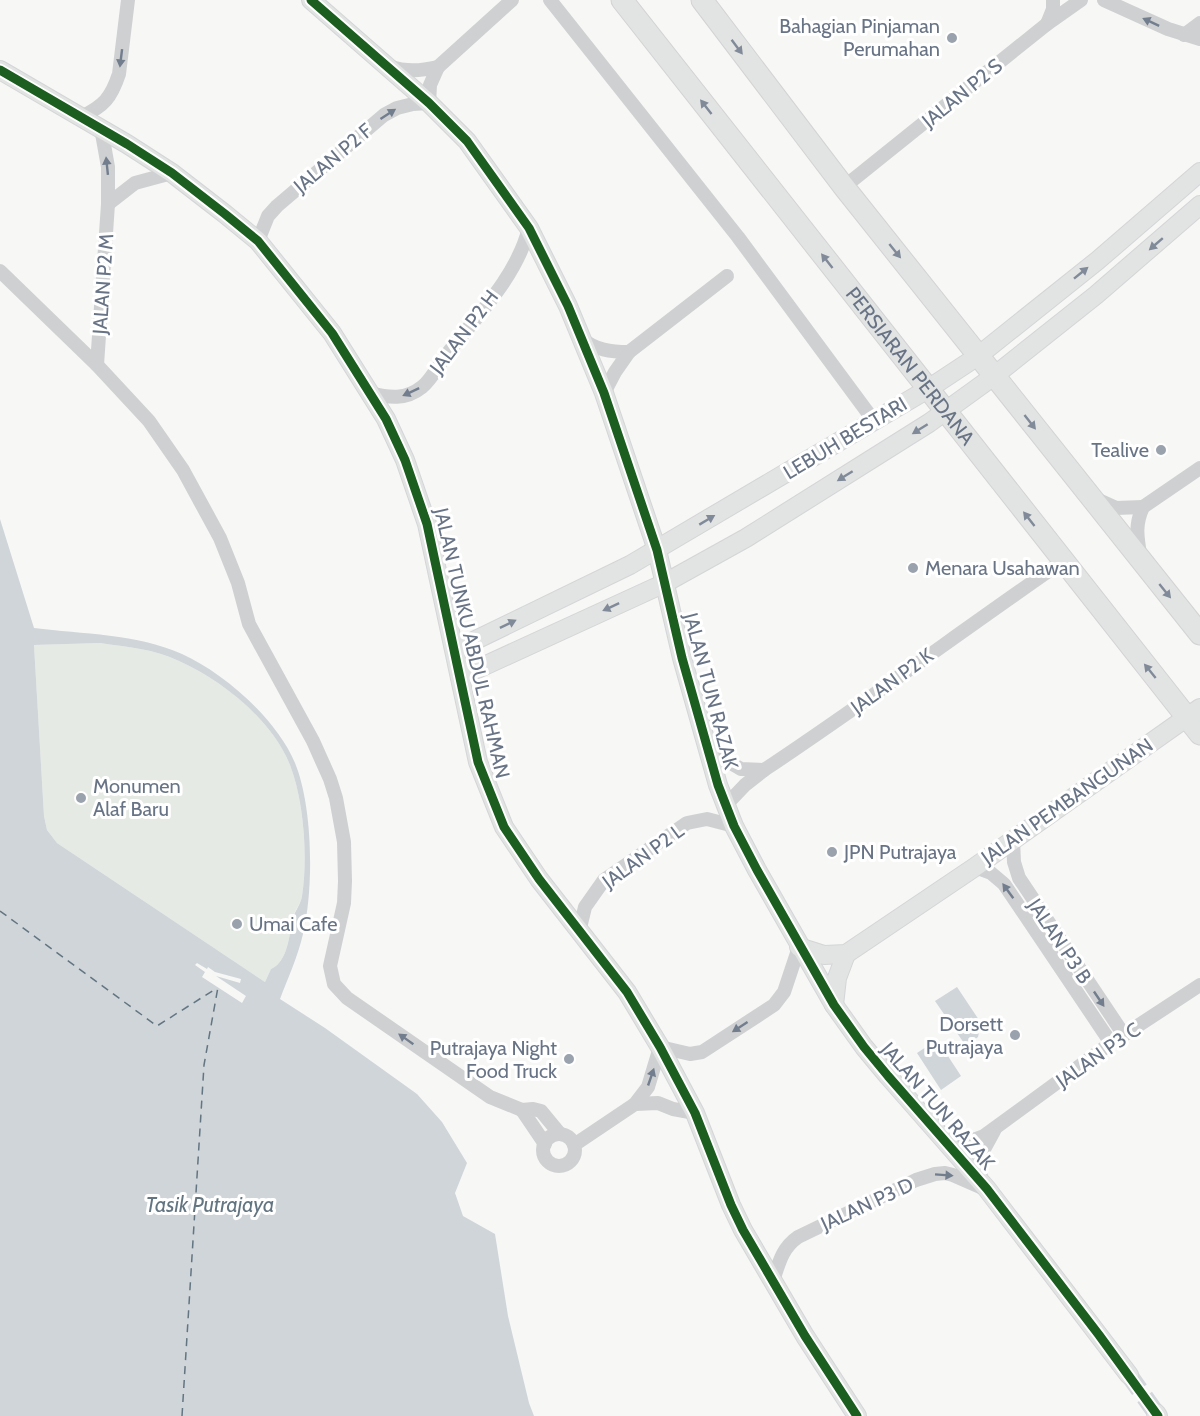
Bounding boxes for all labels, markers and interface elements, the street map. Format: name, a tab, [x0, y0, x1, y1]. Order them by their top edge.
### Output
place label: Bahagian Pinjaman Perumahan	[779, 14, 940, 61]
one-way arrow	[1143, 17, 1160, 26]
marker: Bahagian Pinjaman Perumahan	[945, 31, 959, 45]
one-way arrow	[731, 39, 743, 54]
one-way arrow	[116, 49, 126, 68]
street label: JALAN P2 S	[916, 53, 1007, 133]
one-way arrow	[701, 100, 713, 115]
one-way arrow	[380, 109, 396, 120]
street label: JALAN P2 F	[288, 118, 378, 198]
one-way arrow	[102, 156, 112, 175]
street label: JALAN P2 M	[87, 233, 118, 336]
one-way arrow	[1149, 237, 1164, 250]
one-way arrow	[888, 243, 901, 259]
one-way arrow	[821, 253, 833, 268]
one-way arrow	[1074, 268, 1089, 280]
street label: PERSIARAN PERDANA	[841, 282, 980, 450]
street label: JALAN P2 H	[424, 285, 503, 380]
one-way arrow	[402, 388, 419, 397]
street label: LEBUH BESTARI	[779, 392, 911, 484]
one-way arrow	[1024, 414, 1037, 430]
one-way arrow	[912, 423, 928, 434]
place label: Tealive	[1091, 438, 1149, 462]
marker: Tealive	[1154, 443, 1168, 457]
one-way arrow	[837, 470, 853, 481]
street label: JALAN TUNKU ABDUL RAHMAN	[429, 505, 515, 781]
one-way arrow	[1024, 511, 1036, 526]
one-way arrow	[699, 515, 716, 525]
place label: Menara Usahawan	[925, 556, 1080, 580]
marker: Menara Usahawan	[906, 561, 920, 575]
one-way arrow	[1158, 583, 1171, 599]
one-way arrow	[603, 603, 620, 612]
street label: JALAN TUN RAZAK	[678, 609, 744, 773]
one-way arrow	[499, 619, 516, 629]
street label: JALAN P2 K	[845, 643, 938, 720]
one-way arrow	[1145, 664, 1157, 679]
street label: JALAN PEMBANGUNAN	[976, 733, 1157, 870]
place label: Monumen Alaf Baru	[93, 774, 181, 821]
marker: Monumen Alaf Baru	[74, 791, 88, 805]
street label: JALAN P2 L	[597, 818, 688, 894]
place label: JPN Putrajaya	[843, 840, 957, 864]
marker: JPN Putrajaya	[825, 845, 839, 859]
one-way arrow	[1002, 883, 1014, 899]
street label: JALAN P3 B	[1022, 893, 1097, 988]
place label: Umai Cafe	[249, 912, 338, 936]
marker: Umai Cafe	[230, 917, 244, 931]
one-way arrow	[1093, 991, 1104, 1007]
place label: Dorsett Putrajaya	[926, 1012, 1003, 1059]
street label: JALAN P3 C	[1050, 1017, 1145, 1093]
one-way arrow	[731, 1022, 748, 1033]
marker: Dorsett Putrajaya	[1008, 1028, 1022, 1042]
one-way arrow	[399, 1033, 415, 1045]
place label: Putrajaya Night Food Truck	[430, 1036, 557, 1083]
street label: JALAN TUN RAZAK	[875, 1037, 1000, 1175]
marker: Putrajaya Night Food Truck	[562, 1052, 576, 1066]
one-way arrow	[647, 1068, 657, 1086]
one-way arrow	[935, 1170, 954, 1180]
street label: JALAN P3 D	[816, 1172, 917, 1236]
water label: Tasik Putrajaya	[146, 1192, 274, 1218]

